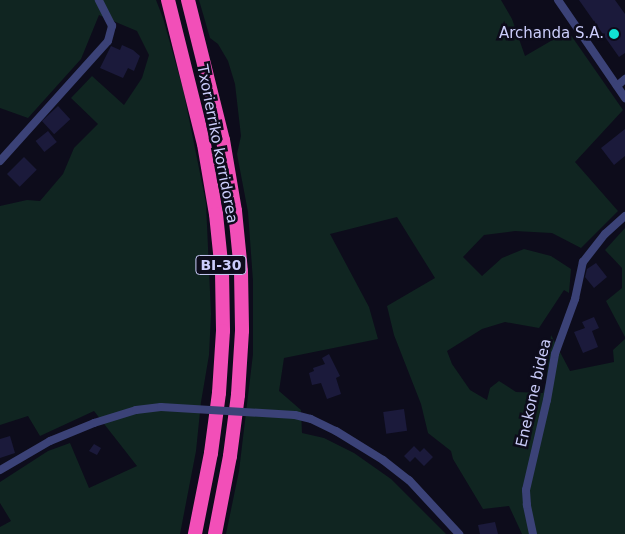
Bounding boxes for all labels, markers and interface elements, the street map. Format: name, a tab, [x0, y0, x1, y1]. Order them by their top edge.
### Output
place label: Archanda S.A.	[499, 25, 604, 43]
marker: Archanda S.A.	[608, 28, 620, 40]
street label: Txorierriko korridorea	[193, 63, 241, 225]
road number: BI-30	[195, 254, 247, 276]
street label: Enekone bidea	[513, 337, 555, 449]

